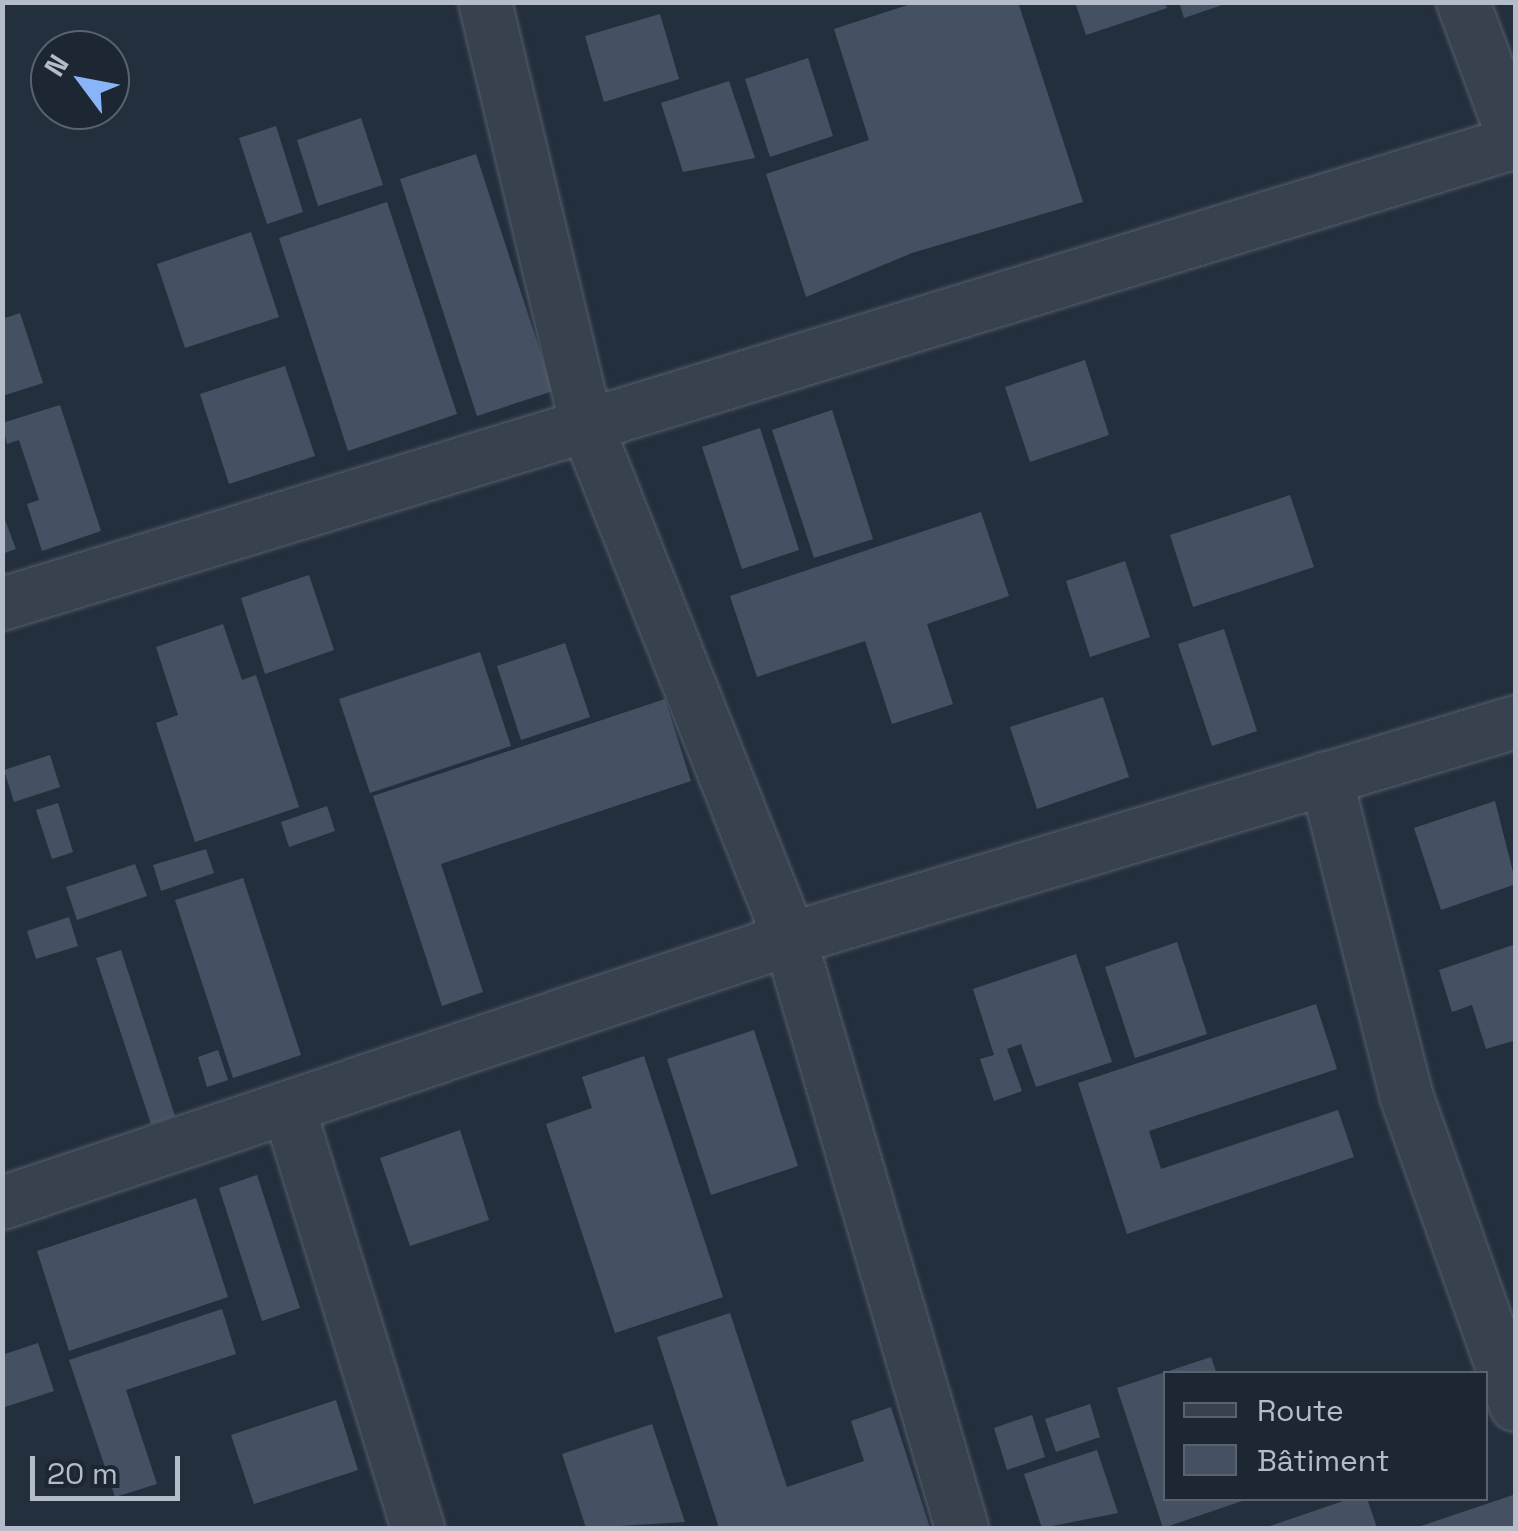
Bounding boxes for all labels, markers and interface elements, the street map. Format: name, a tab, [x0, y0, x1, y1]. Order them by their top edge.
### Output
north arrow	[30, 30, 130, 130]
text: N	[36, 48, 76, 83]
legend	[1163, 1371, 1488, 1501]
text: Route	[1257, 1391, 1344, 1430]
scale bar	[35, 1436, 185, 1498]
text: Bâtiment	[1257, 1441, 1390, 1480]
text: 20 m	[47, 1454, 118, 1493]

